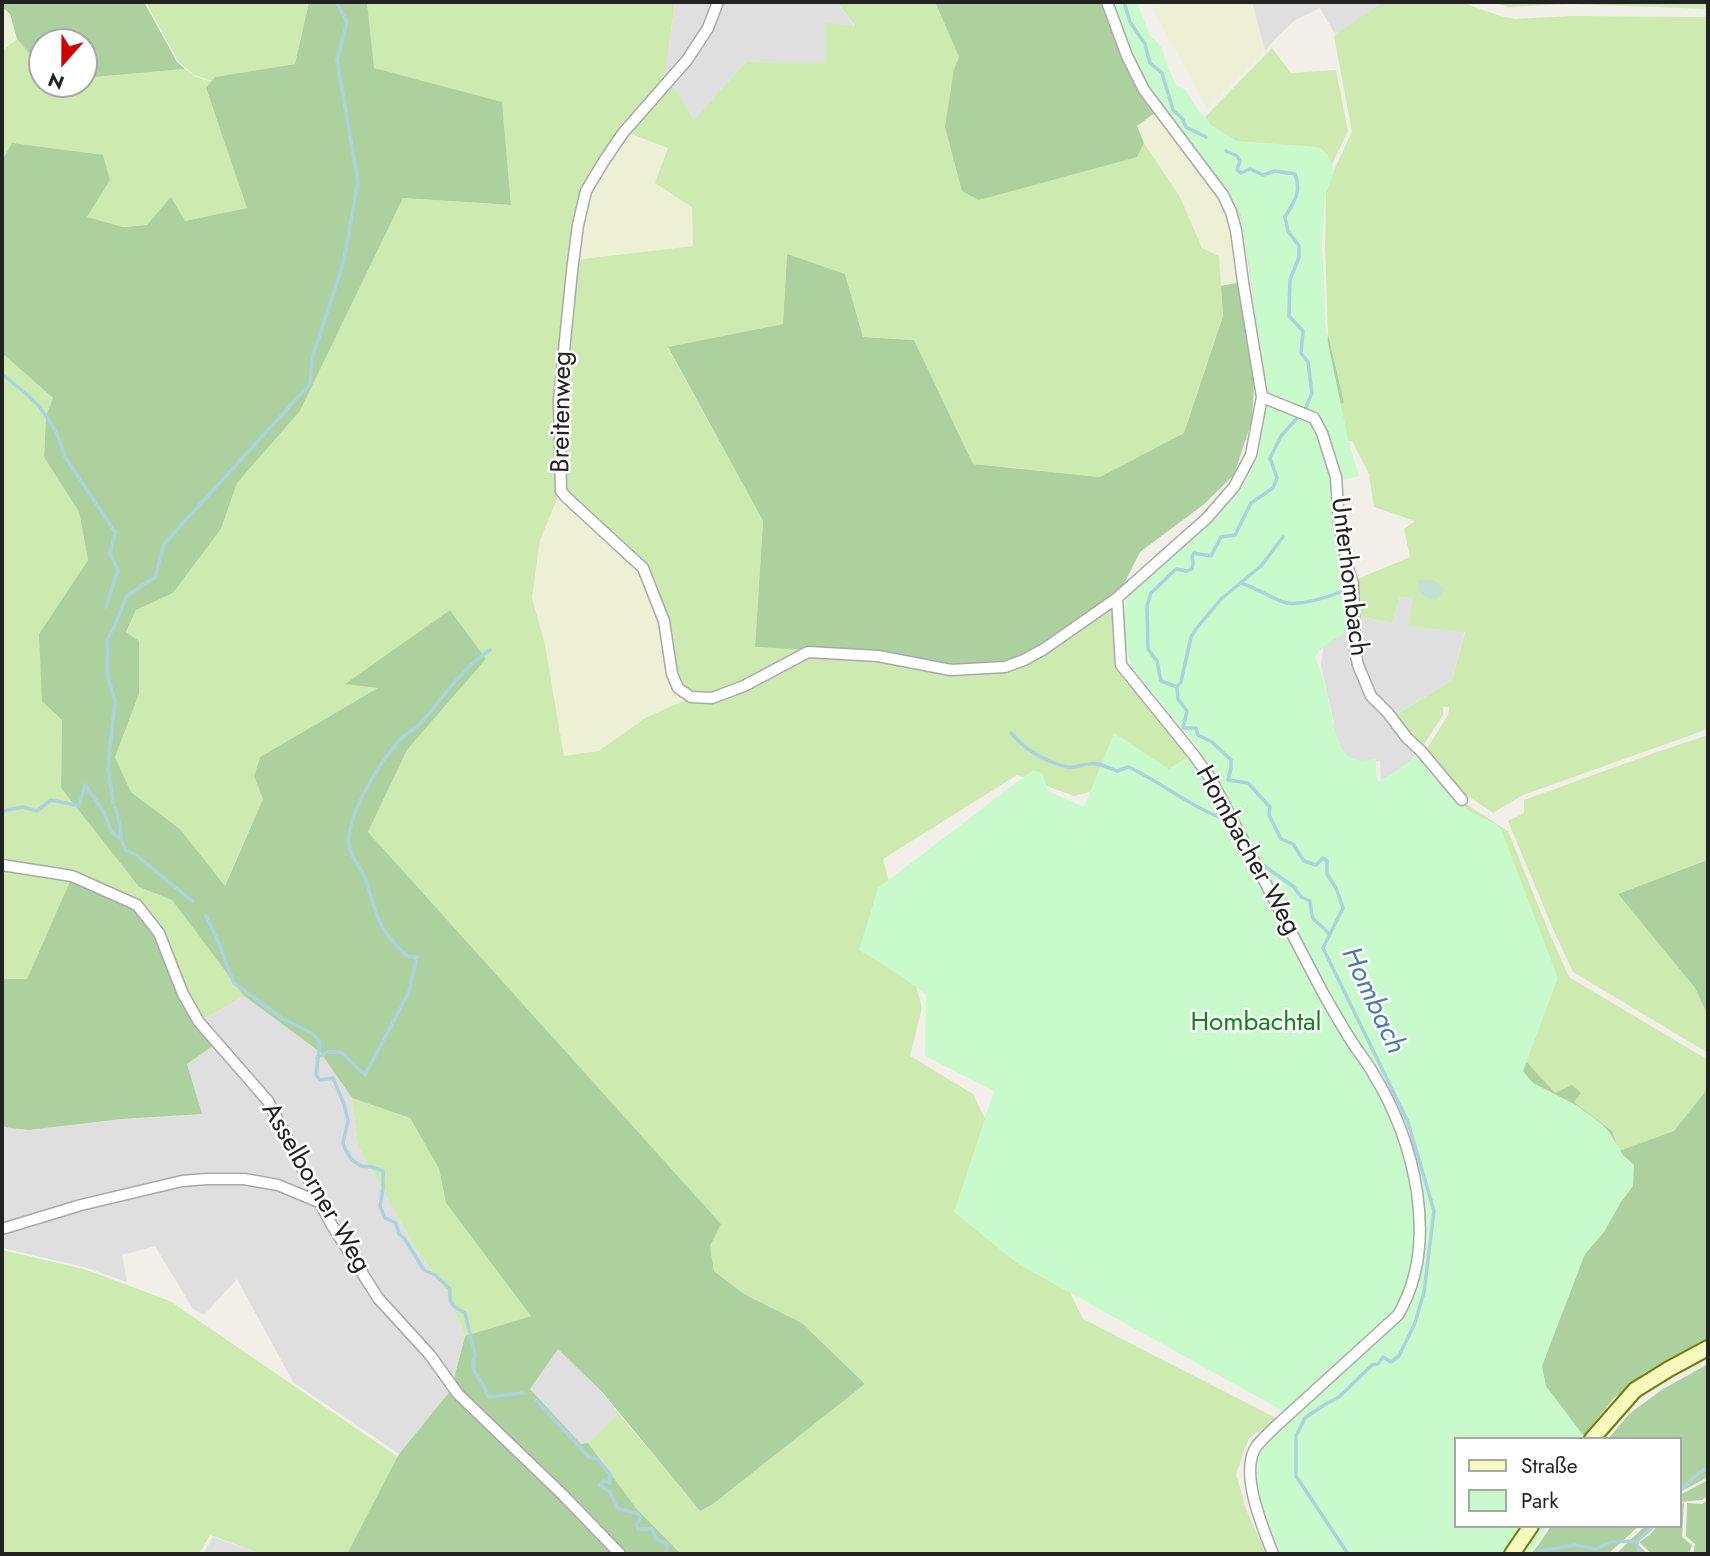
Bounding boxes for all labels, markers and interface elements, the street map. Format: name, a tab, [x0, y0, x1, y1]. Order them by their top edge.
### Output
north arrow	[28, 28, 98, 98]
text: N	[44, 66, 68, 97]
street label: Breitenweg	[546, 351, 580, 473]
street label: Unterhombach	[1323, 496, 1373, 658]
street label: Hombacher Weg	[1188, 761, 1306, 941]
water label: Hombach	[1333, 942, 1411, 1060]
park label: Hombachtal	[1190, 1008, 1322, 1040]
street label: Asselborner Weg	[254, 1097, 376, 1279]
legend	[1454, 1437, 1682, 1528]
text: Straße	[1521, 1451, 1578, 1481]
text: Park	[1521, 1486, 1558, 1516]

